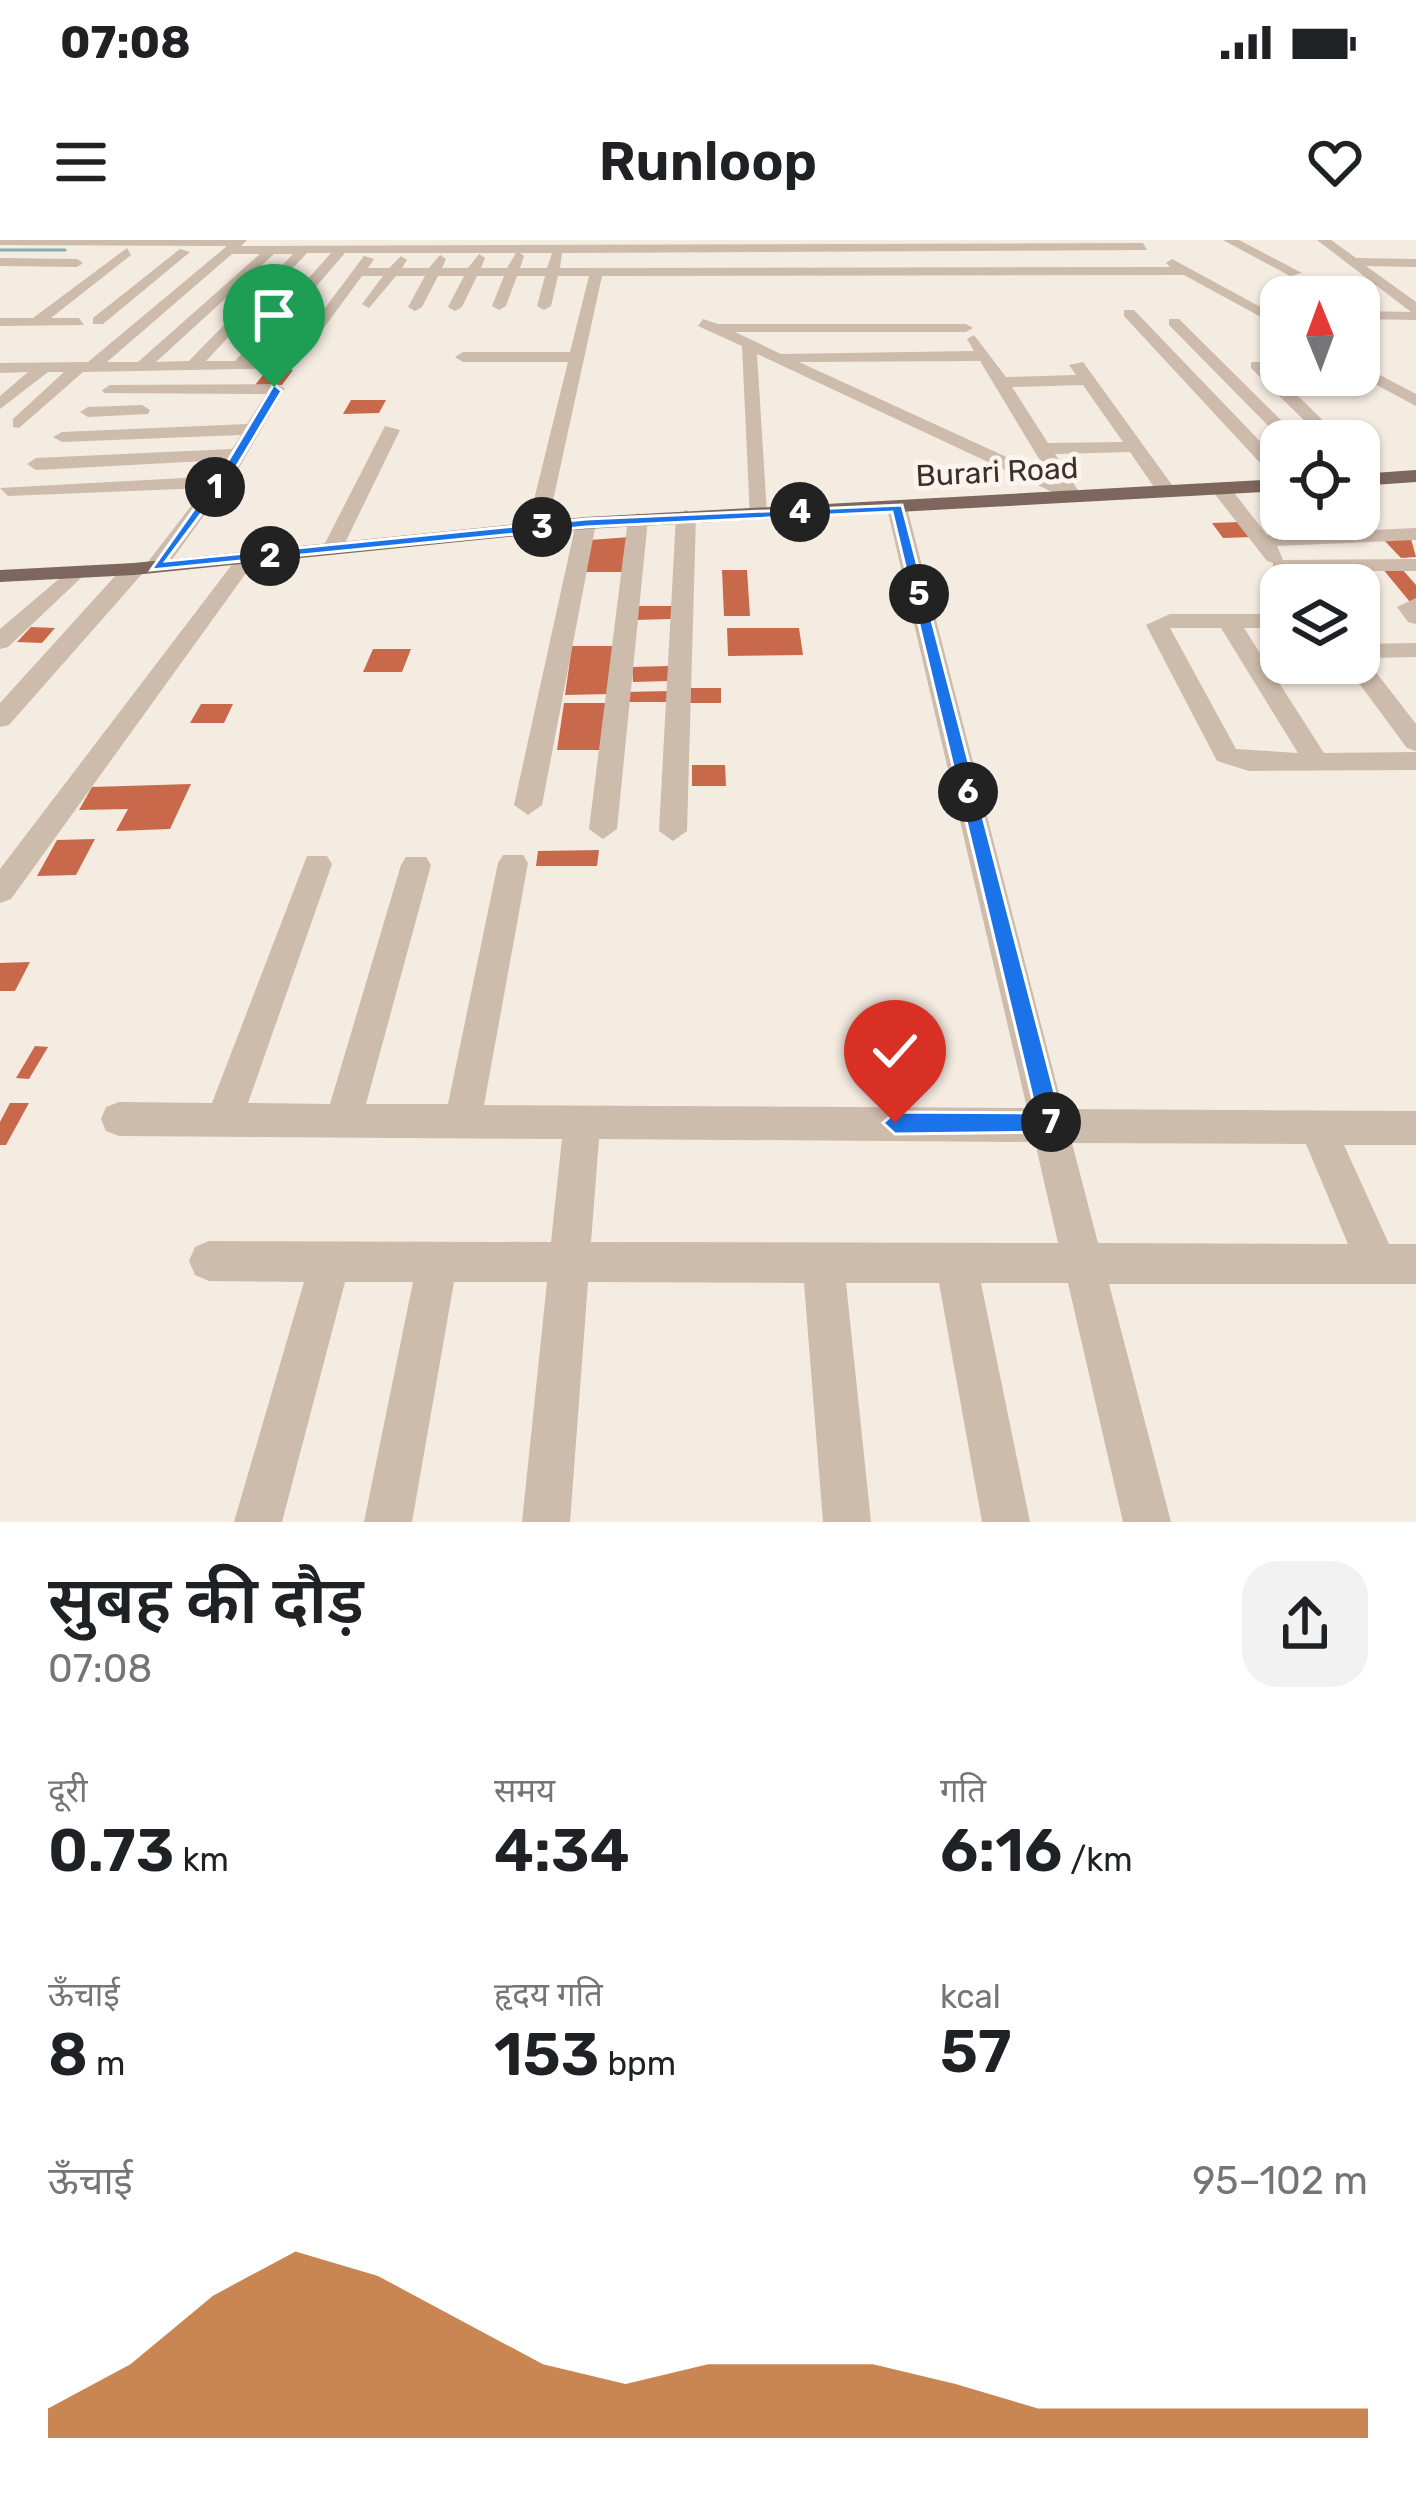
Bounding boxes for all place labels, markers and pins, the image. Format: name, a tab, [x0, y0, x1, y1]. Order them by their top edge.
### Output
pin	[223, 264, 325, 387]
pin: 1	[185, 457, 245, 517]
pin: 4	[770, 482, 830, 542]
pin: 3	[512, 497, 572, 557]
pin: 2	[240, 526, 300, 586]
pin: 5	[889, 564, 949, 624]
pin: 6	[938, 762, 998, 822]
pin	[844, 1000, 946, 1123]
pin: 7	[1021, 1092, 1081, 1152]

